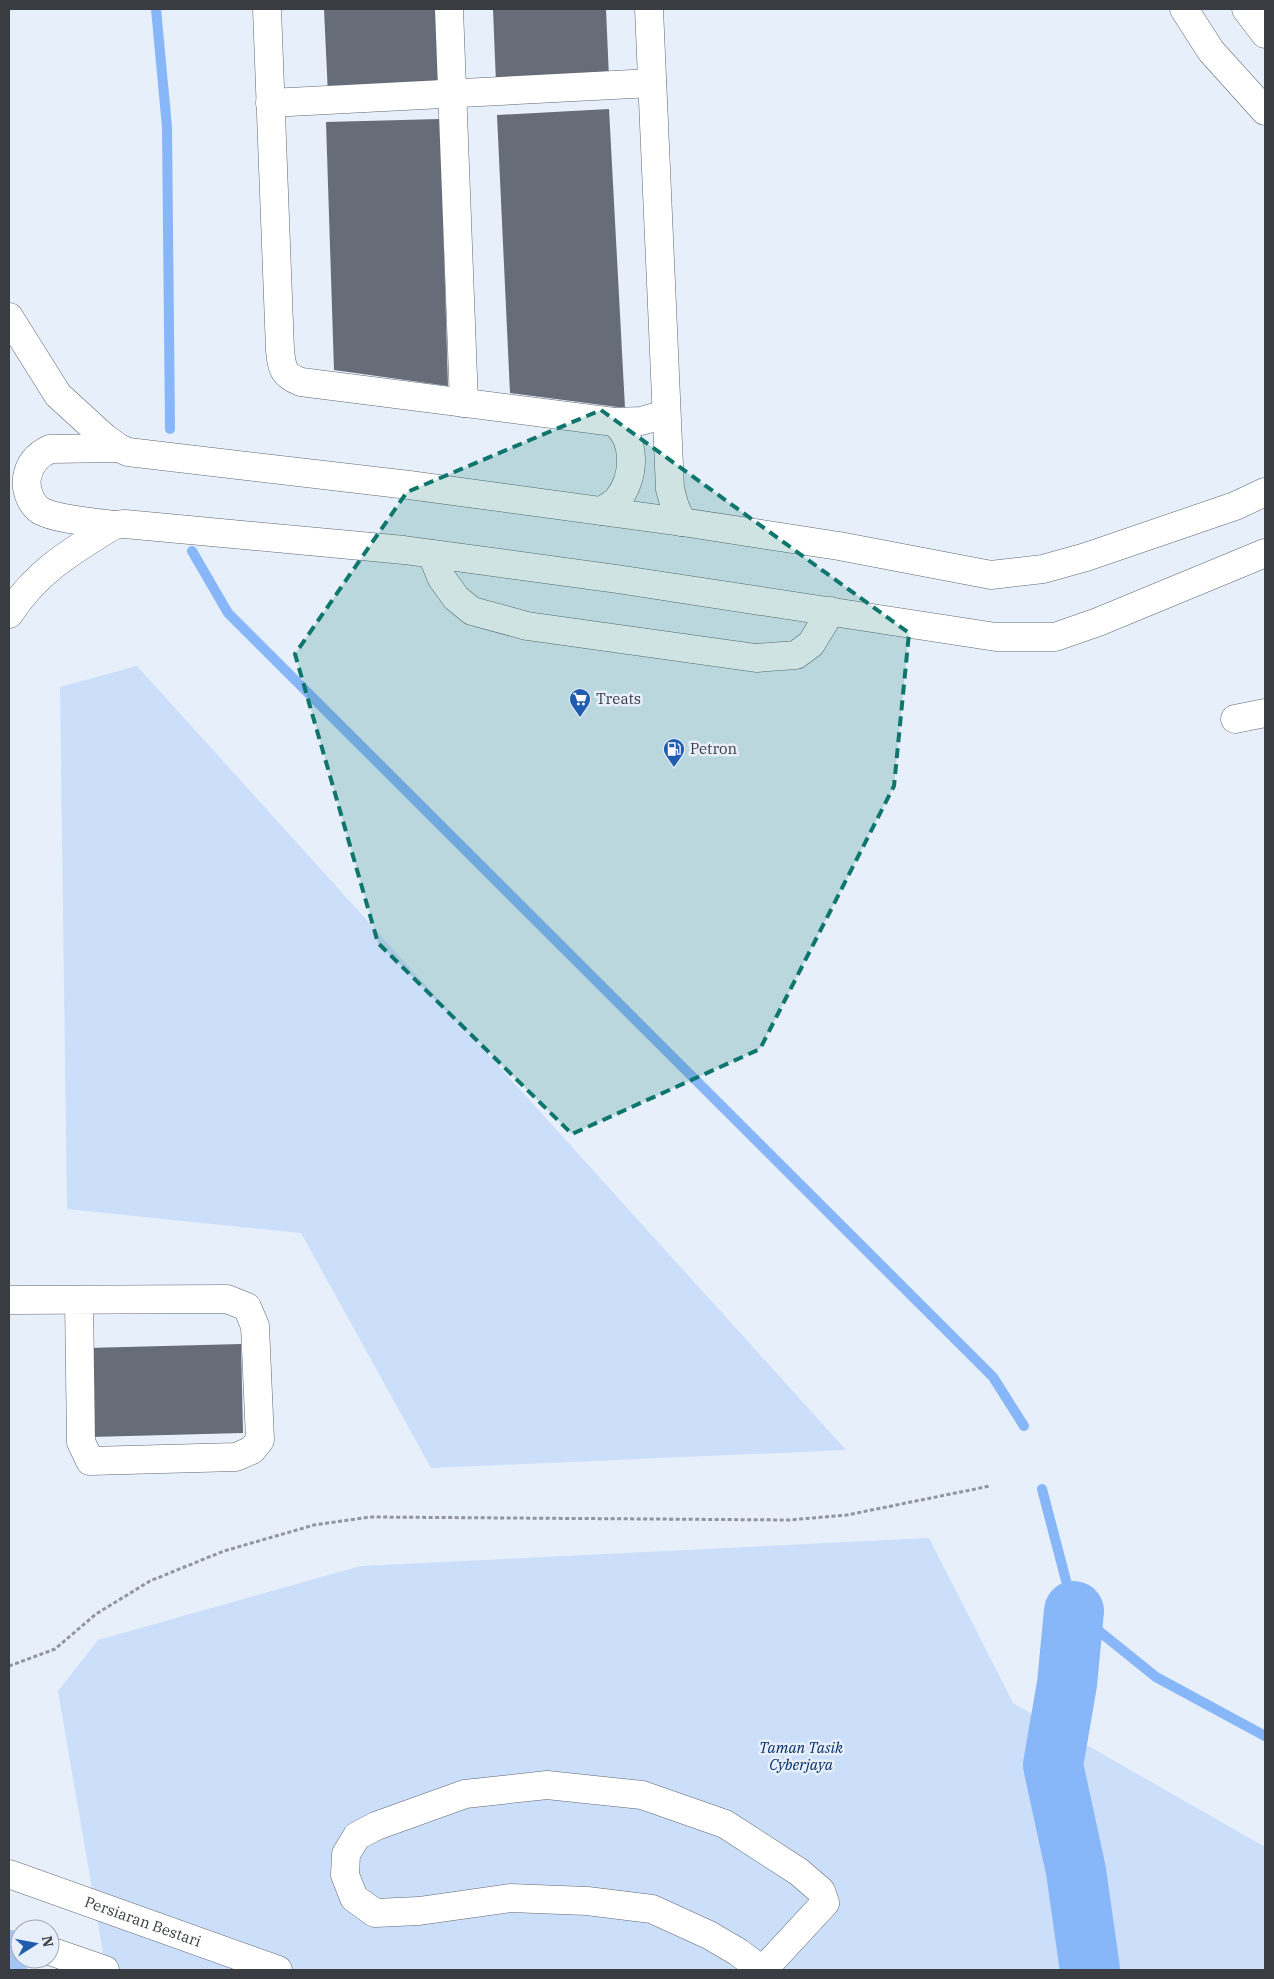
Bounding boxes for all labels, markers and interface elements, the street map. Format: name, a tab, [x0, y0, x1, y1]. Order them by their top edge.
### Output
supermarket icon: Treats	[568, 687, 592, 718]
place label: Treats	[596, 689, 641, 708]
fuel station icon: Petron	[662, 737, 686, 768]
place label: Petron	[690, 739, 738, 758]
park label: Taman Tasik Cyberjaya	[759, 1738, 843, 1774]
street label: Persiaran Bestari	[82, 1892, 204, 1951]
north arrow	[10, 1919, 60, 1969]
text: N	[38, 1934, 58, 1949]

